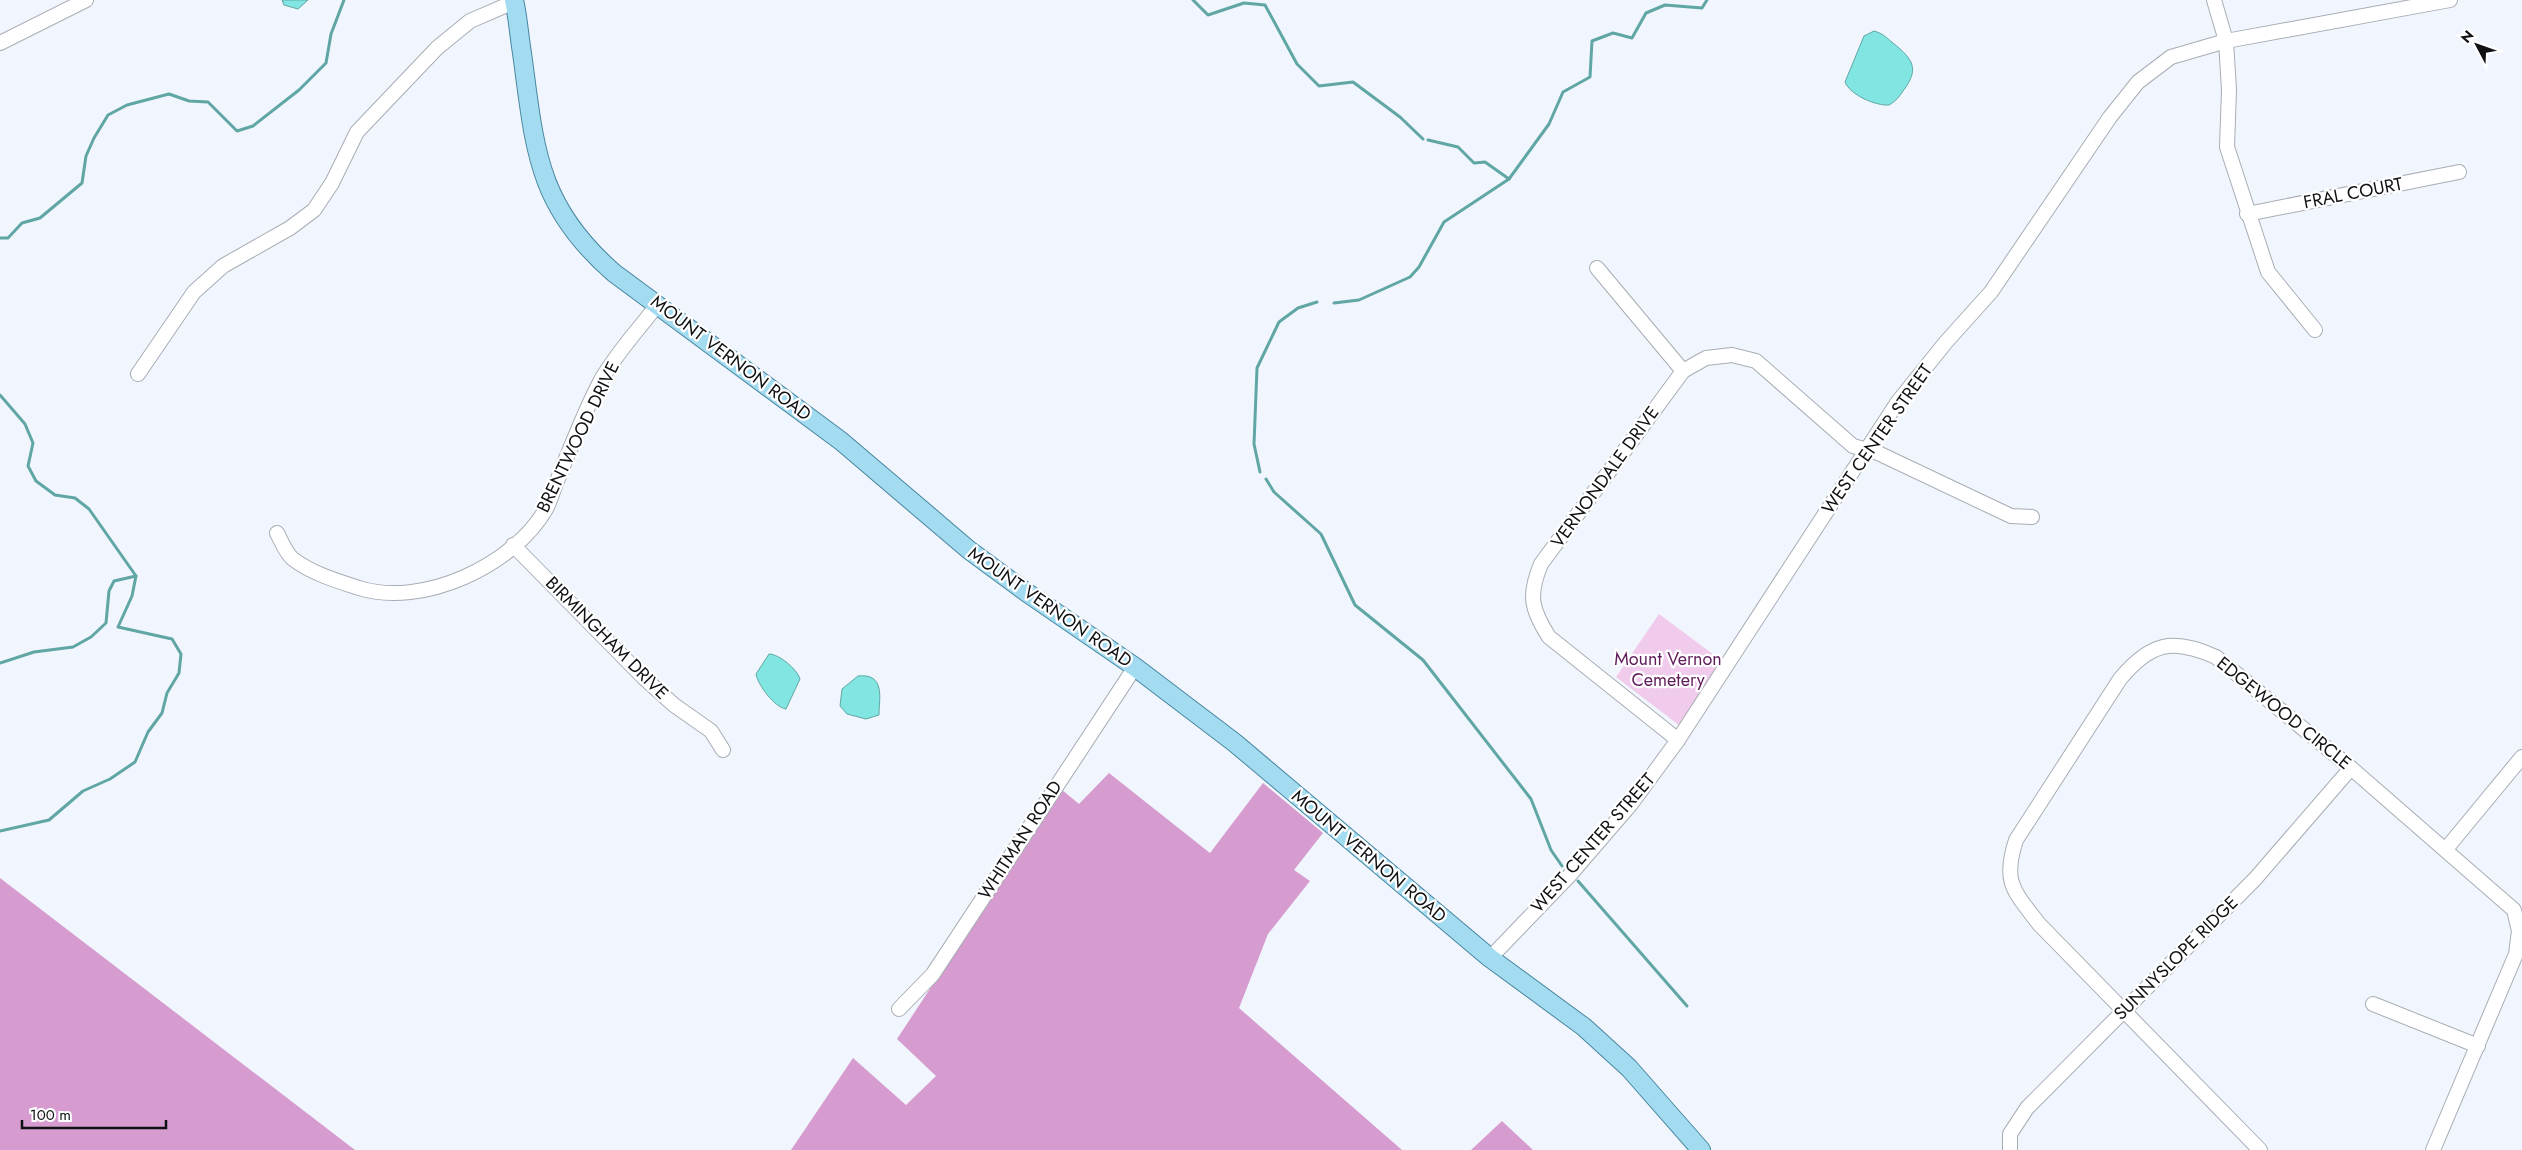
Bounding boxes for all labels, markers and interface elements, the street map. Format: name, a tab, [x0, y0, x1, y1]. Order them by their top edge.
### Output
north arrow	[2452, 20, 2502, 70]
text: N	[2456, 26, 2478, 47]
street label: FRAL COURT	[2301, 171, 2406, 215]
street label: MOUNT VERNON ROAD	[645, 289, 817, 427]
street label: BRENTWOOD DRIVE	[530, 357, 626, 517]
street label: WEST CENTER STREET	[1815, 358, 1939, 519]
street label: VERNONDALE DRIVE	[1545, 401, 1665, 553]
street label: MOUNT VERNON ROAD	[963, 540, 1137, 674]
street label: BIRMINGHAM DRIVE	[540, 571, 674, 705]
park label: Mount Vernon Cemetery	[1614, 646, 1722, 693]
street label: EDGEWOOD CIRCLE	[2211, 650, 2357, 776]
street label: WEST CENTER STREET	[1525, 767, 1662, 919]
street label: WHITMAN ROAD	[972, 775, 1068, 905]
street label: MOUNT VERNON ROAD	[1286, 783, 1452, 929]
street label: SUNNYSLOPE RIDGE	[2108, 890, 2244, 1026]
scale bar	[22, 1098, 166, 1130]
text: 100 m	[30, 1104, 71, 1126]

